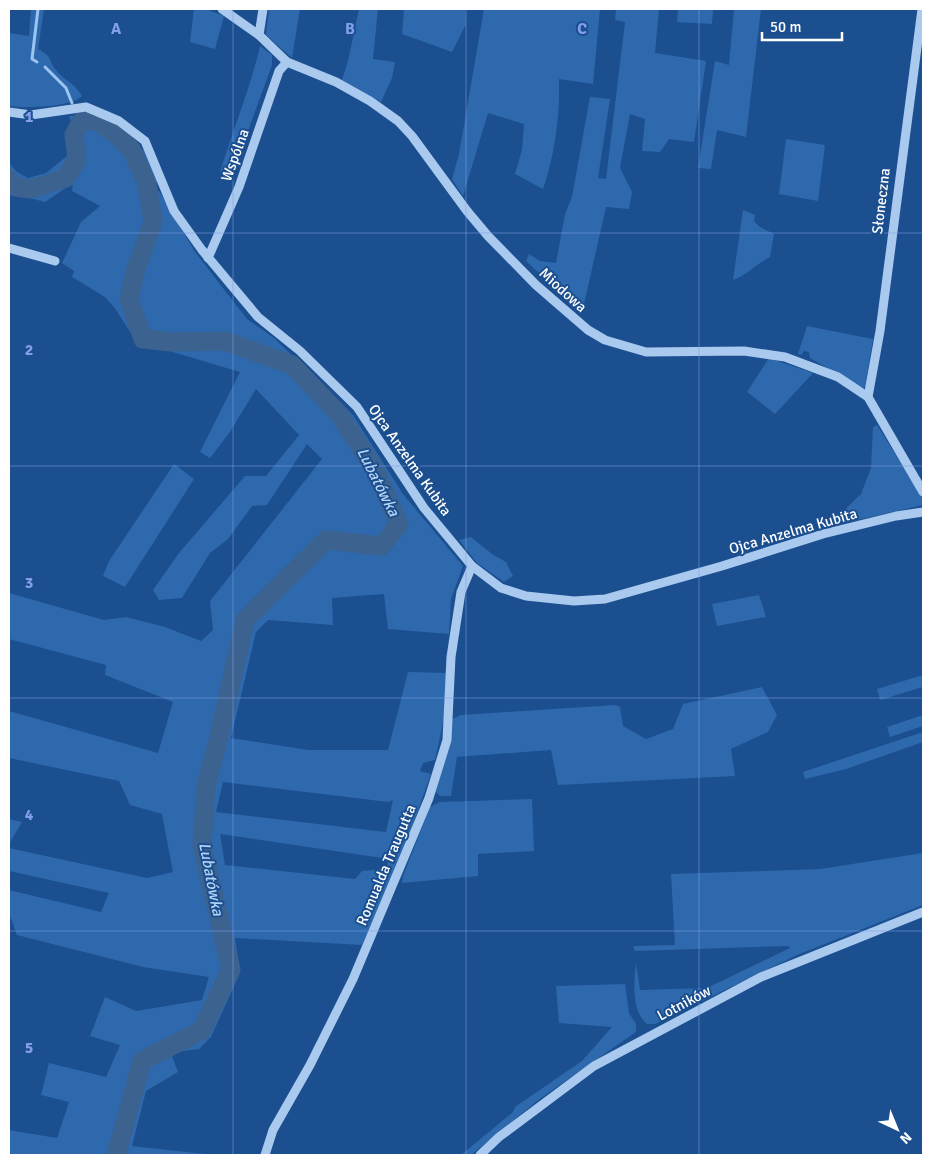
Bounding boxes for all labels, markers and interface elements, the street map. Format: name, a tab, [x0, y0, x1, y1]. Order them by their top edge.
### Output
scale bar	[762, 10, 842, 42]
text: 50 m	[770, 18, 801, 36]
text: A	[111, 19, 122, 39]
text: B	[345, 19, 355, 39]
text: C	[577, 19, 587, 39]
text: 1	[25, 107, 34, 127]
street label: Wspólna	[217, 126, 253, 184]
street label: Słoneczna	[868, 167, 894, 235]
street label: Miodowa	[535, 264, 591, 316]
text: 2	[25, 340, 33, 360]
street label: Ojca Anzelma Kubita	[365, 401, 455, 519]
water label: Lubatówka	[352, 444, 404, 520]
street label: Ojca Anzelma Kubita	[727, 504, 859, 558]
text: 3	[25, 573, 33, 593]
street label: Romualda Traugutta	[352, 802, 420, 928]
text: 4	[25, 805, 34, 825]
water label: Lubatówka	[194, 841, 228, 918]
street label: Lotników	[654, 981, 714, 1025]
text: 5	[25, 1038, 33, 1058]
north arrow	[872, 1104, 922, 1154]
text: N	[896, 1128, 915, 1147]

